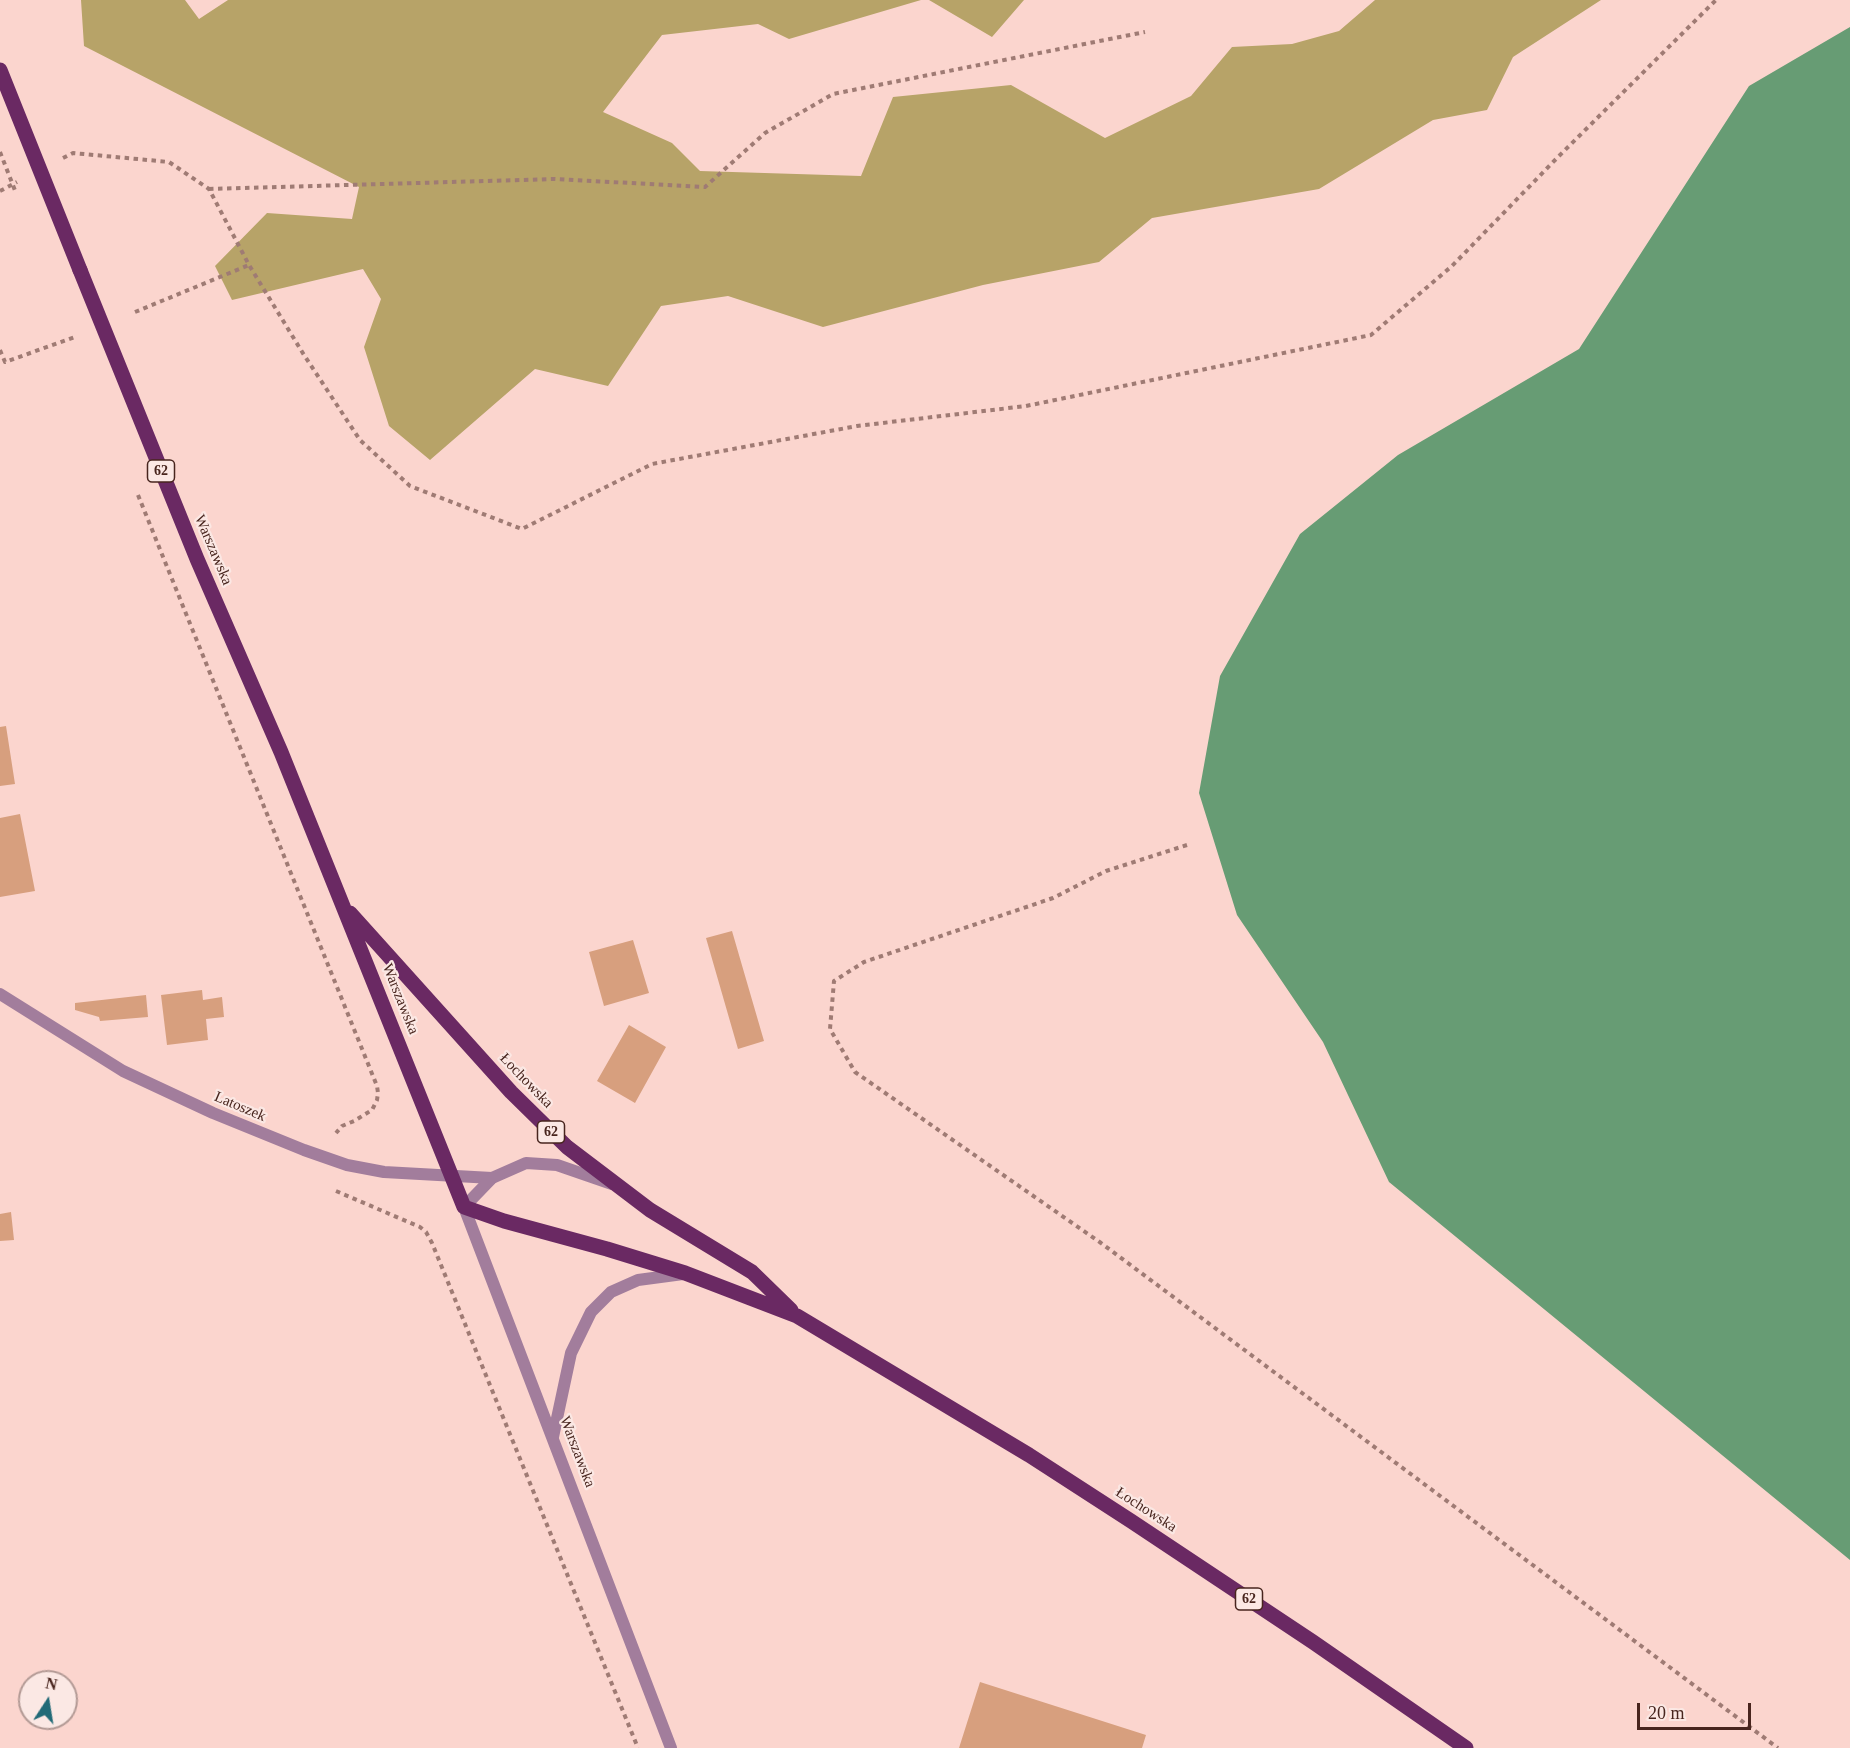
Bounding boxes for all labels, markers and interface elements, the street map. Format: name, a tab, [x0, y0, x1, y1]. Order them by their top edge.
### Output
road number: 62	[148, 460, 174, 482]
street label: Warszawska	[190, 512, 236, 588]
street label: Warszawska	[378, 961, 422, 1037]
street label: Łochowska	[496, 1050, 556, 1112]
street label: Latoszek	[212, 1088, 268, 1126]
road number: 62	[538, 1121, 564, 1143]
street label: Warszawska	[555, 1414, 599, 1490]
street label: Łochowska	[1112, 1484, 1180, 1536]
road number: 62	[1236, 1588, 1262, 1610]
north arrow	[18, 1670, 78, 1730]
text: N	[44, 1674, 59, 1693]
scale bar	[1640, 1691, 1754, 1729]
text: 20 m	[1648, 1703, 1685, 1723]

